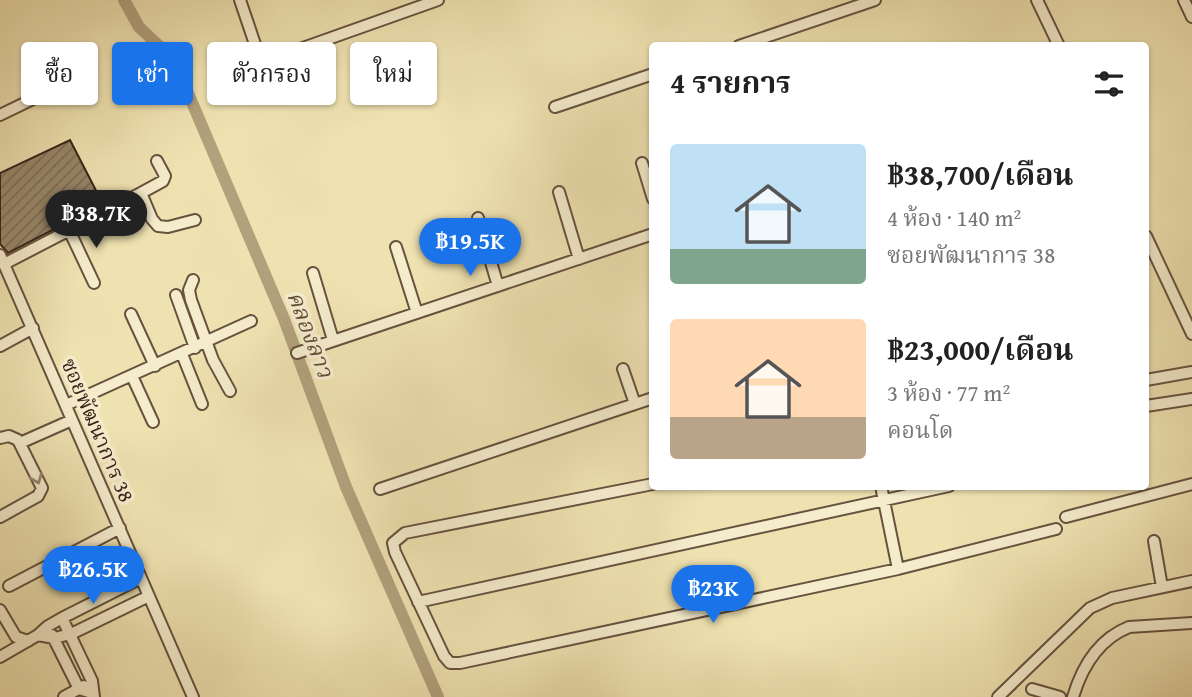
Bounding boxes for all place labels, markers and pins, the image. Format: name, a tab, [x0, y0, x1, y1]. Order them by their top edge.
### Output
pin: ฿38.7K	[39, 190, 153, 250]
pin: ฿19.5K	[413, 218, 527, 278]
pin: ฿26.5K	[36, 546, 150, 606]
pin: ฿23K	[672, 566, 754, 625]

